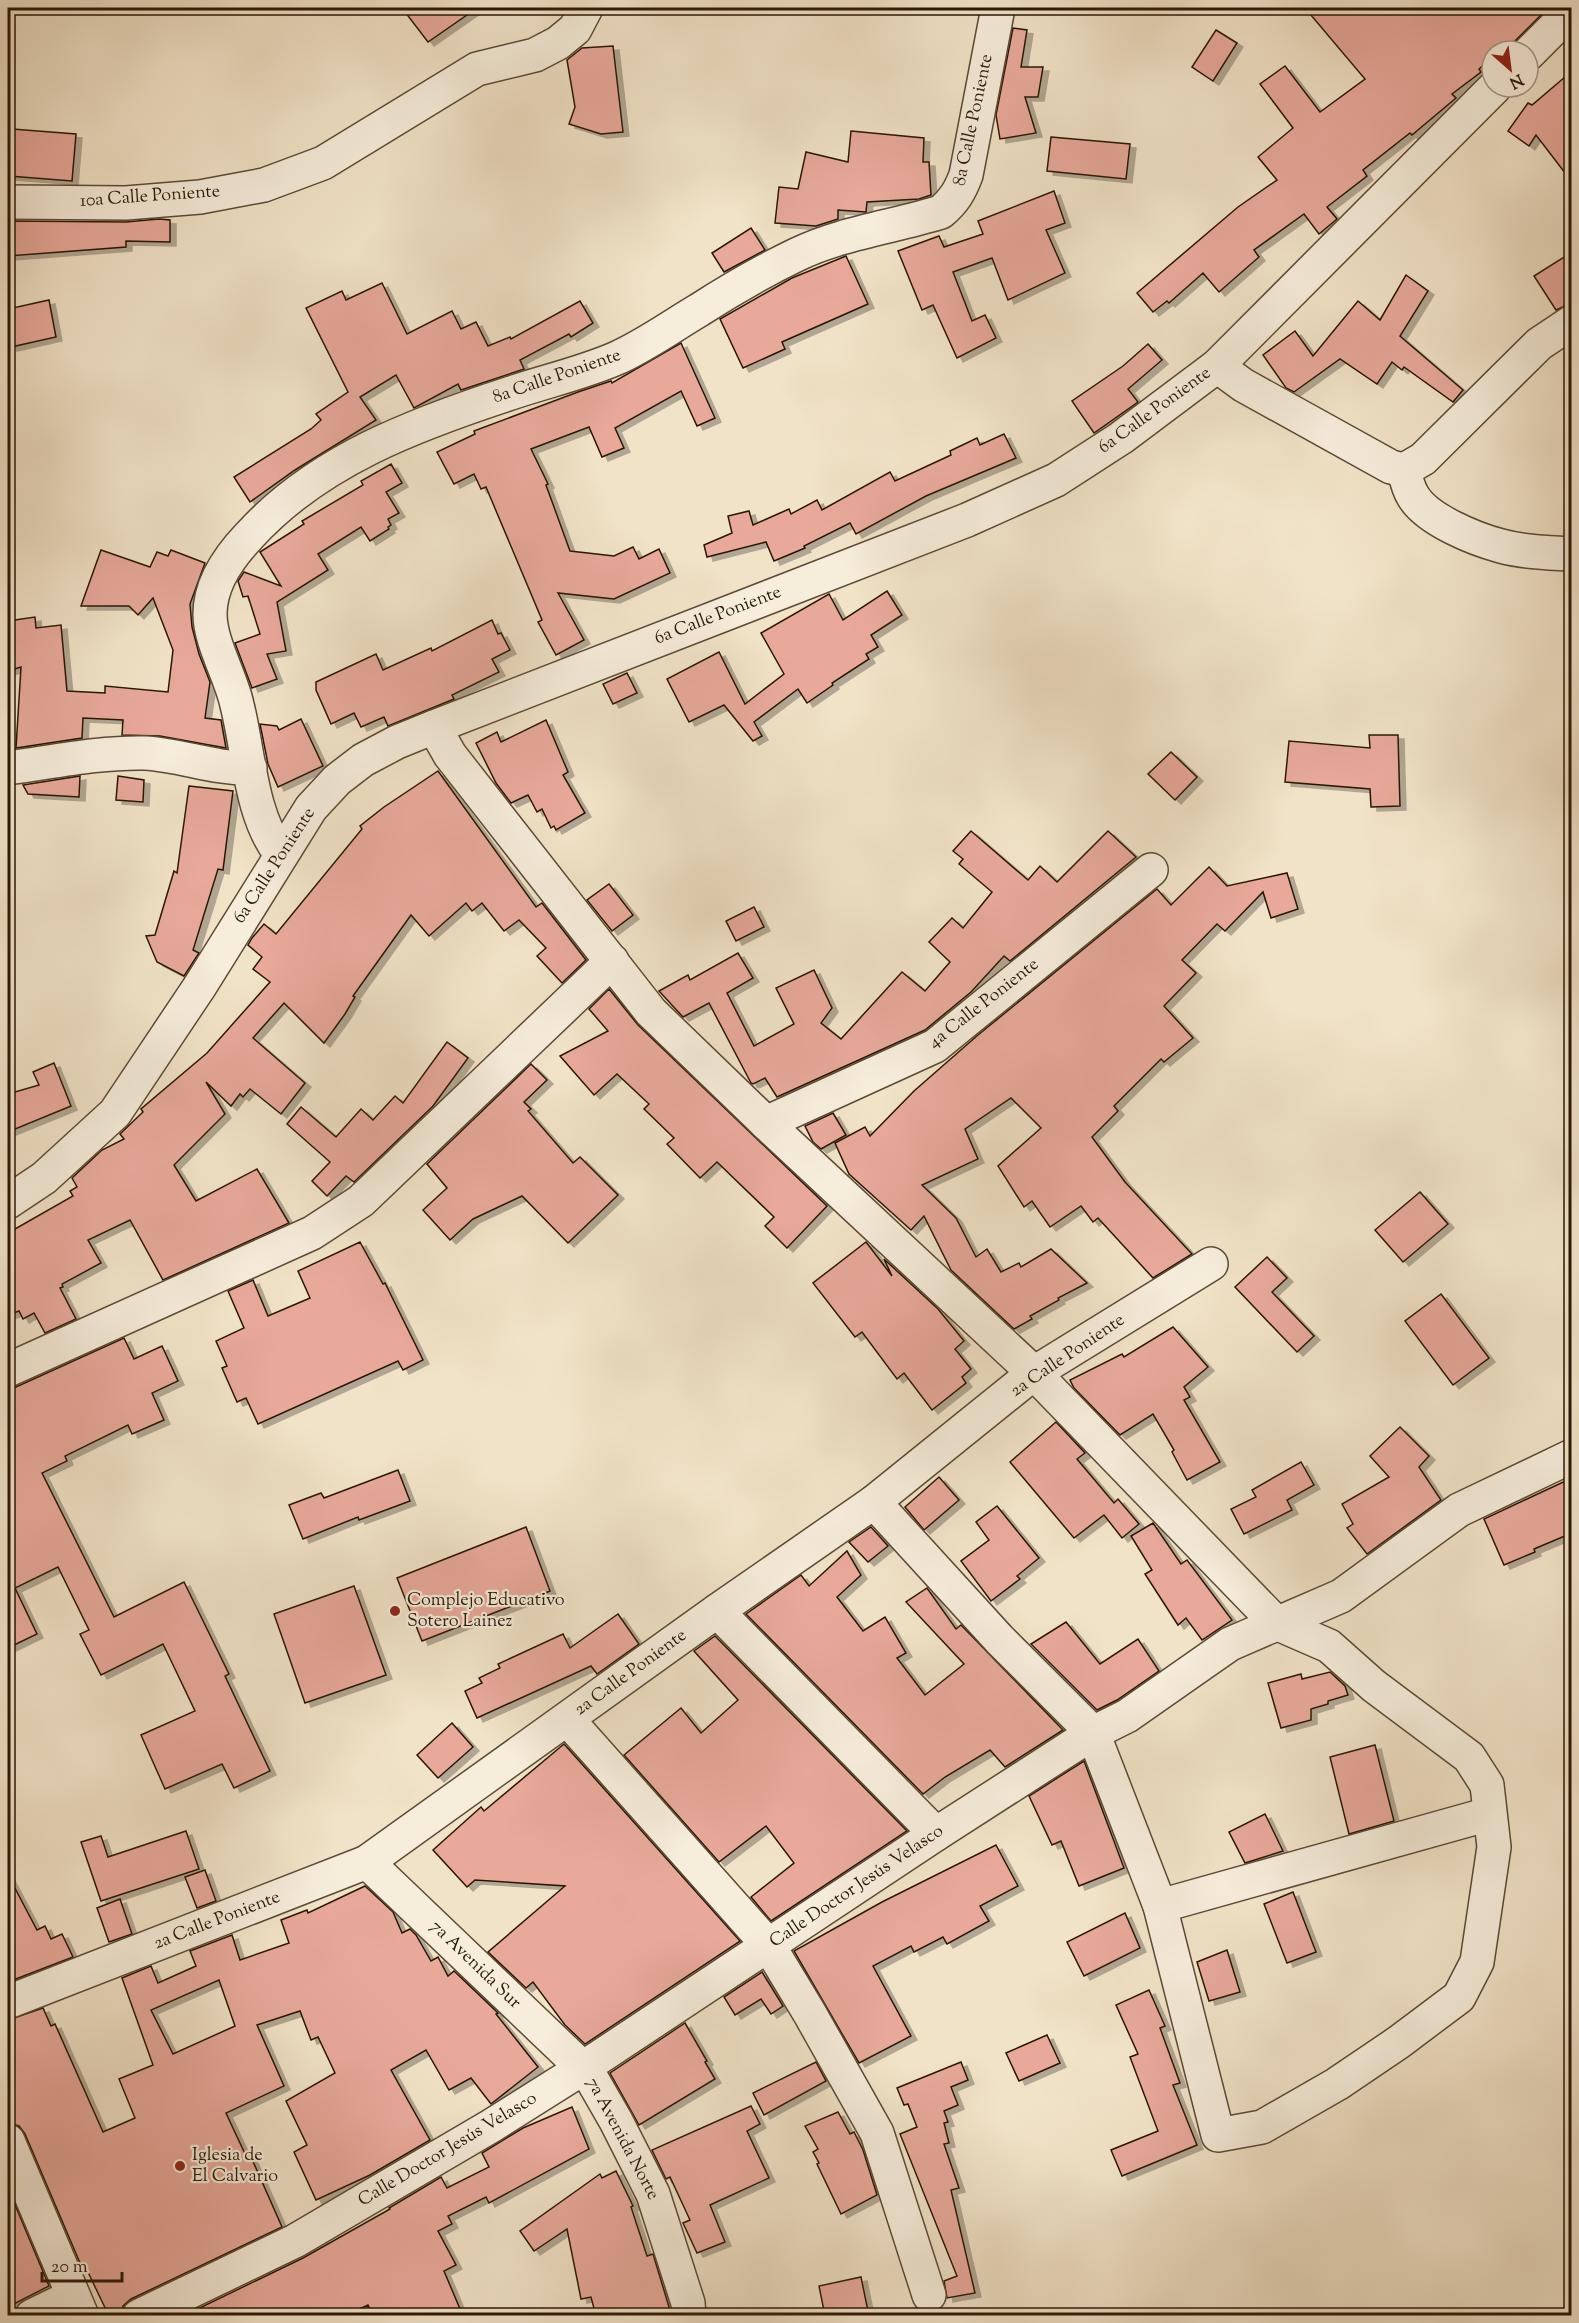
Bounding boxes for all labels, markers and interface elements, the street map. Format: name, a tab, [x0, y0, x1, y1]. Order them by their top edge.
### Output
north arrow	[1480, 39, 1540, 99]
street label: 8a Calle Poniente	[947, 52, 1001, 188]
text: N	[1505, 67, 1527, 93]
street label: 10a Calle Poniente	[79, 179, 221, 215]
street label: 8a Calle Poniente	[489, 343, 625, 411]
street label: 6a Calle Poniente	[1093, 361, 1217, 461]
street label: 6a Calle Poniente	[651, 580, 785, 652]
street label: 6a Calle Poniente	[228, 803, 322, 929]
street label: 4a Calle Poniente	[923, 952, 1045, 1056]
street label: 2a Calle Poniente	[1005, 1308, 1131, 1404]
place label: Complejo Educativo Sotero Lainez	[407, 1588, 565, 1635]
marker: Complejo Educativo Sotero Lainez	[388, 1604, 402, 1618]
street label: 2a Calle Poniente	[569, 1623, 693, 1723]
street label: Calle Doctor Jesús Velasco	[765, 1819, 949, 1955]
street label: 2a Calle Poniente	[150, 1885, 284, 1957]
street label: 7a Avenida Sur	[424, 1915, 527, 2015]
street label: 7a Avenida Norte	[579, 2073, 665, 2205]
street label: Calle Doctor Jesús Velasco	[354, 2086, 543, 2214]
place label: Iglesia de El Calvario	[192, 2143, 278, 2190]
marker: Iglesia de El Calvario	[173, 2159, 187, 2173]
scale bar	[42, 2245, 122, 2283]
text: 20 m	[51, 2255, 88, 2281]

